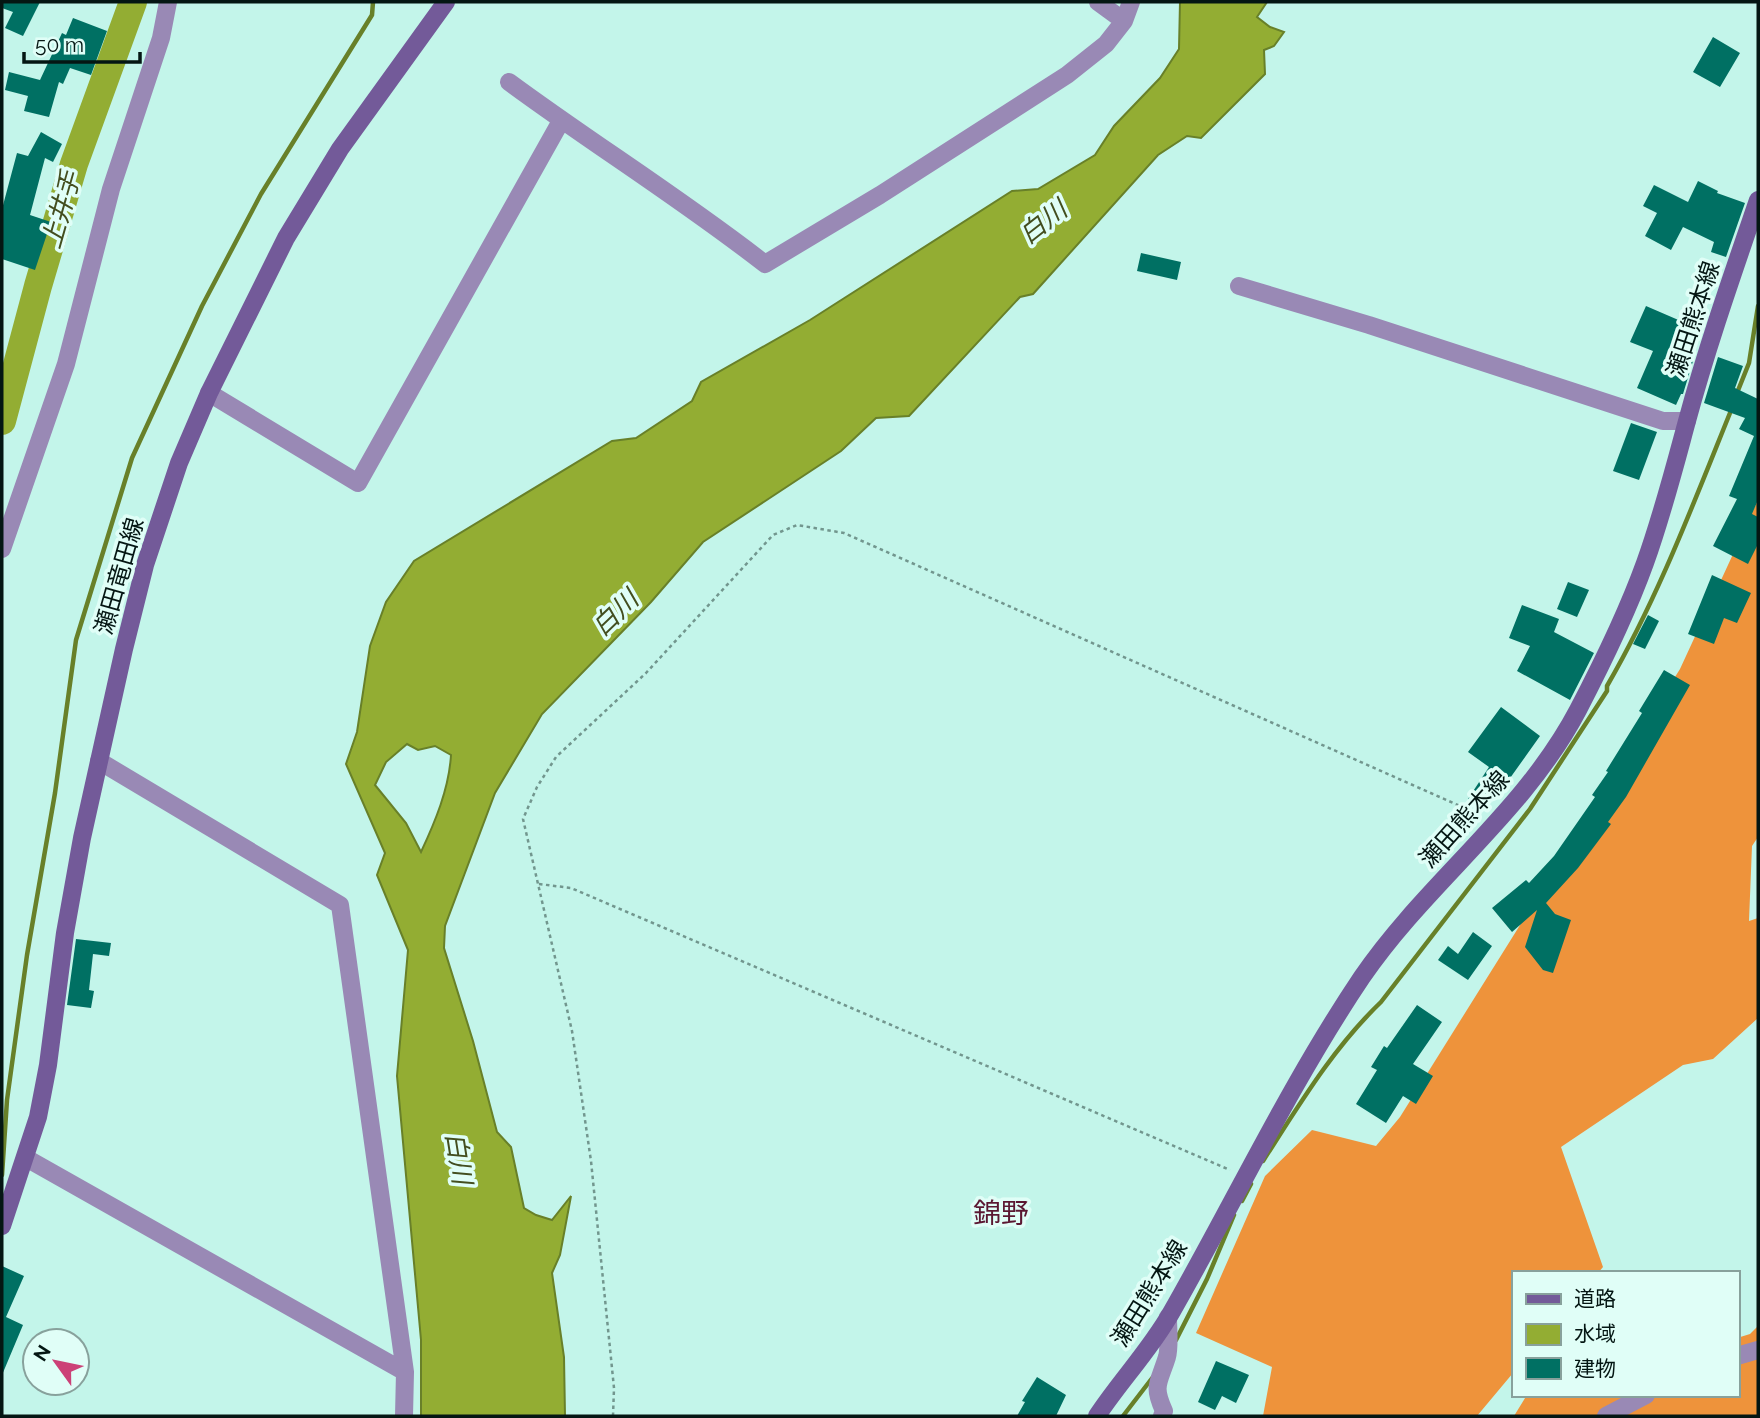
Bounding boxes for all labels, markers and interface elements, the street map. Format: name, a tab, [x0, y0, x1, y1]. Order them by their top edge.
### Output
scale bar	[24, 21, 140, 65]
text: 50 m	[35, 32, 84, 57]
water label: 上井手	[36, 166, 87, 252]
water label: 白川	[1013, 192, 1075, 250]
street label: 瀬田熊本線	[1661, 257, 1725, 381]
street label: 瀬田竜田線	[89, 514, 149, 638]
water label: 白川	[586, 582, 646, 642]
street label: 瀬田熊本線	[1413, 765, 1515, 873]
water label: 白川	[440, 1130, 478, 1189]
district label: 錦野	[973, 1197, 1029, 1230]
street label: 瀬田熊本線	[1105, 1234, 1193, 1352]
legend	[1512, 1271, 1739, 1397]
text: 道路	[1574, 1286, 1616, 1311]
text: 水域	[1574, 1321, 1616, 1346]
north arrow	[21, 1327, 91, 1397]
text: N	[29, 1341, 55, 1365]
text: 建物	[1574, 1356, 1616, 1381]

